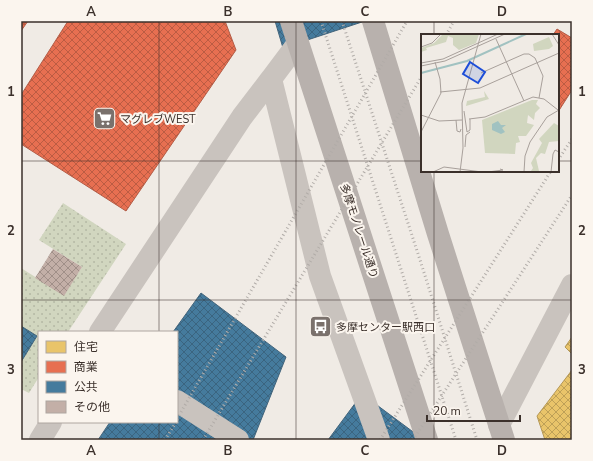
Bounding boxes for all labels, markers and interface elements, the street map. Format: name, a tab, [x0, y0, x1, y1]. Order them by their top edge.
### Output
text: A	[86, 3, 96, 21]
text: B	[224, 3, 233, 21]
text: C	[361, 3, 370, 21]
text: D	[497, 3, 507, 21]
inset map	[421, 34, 559, 172]
text: 1	[7, 83, 15, 101]
text: 1	[578, 83, 586, 101]
supermarket icon: マグレブWEST	[92, 106, 118, 132]
place label: マグレブWEST	[120, 112, 196, 127]
street label: 多摩モノレール通り	[337, 182, 381, 280]
text: 2	[7, 222, 15, 240]
text: 2	[578, 222, 586, 240]
bus stop icon: 多摩センター駅西口	[307, 314, 333, 340]
place label: 多摩センター駅西口	[336, 320, 435, 335]
legend	[38, 331, 178, 423]
text: 住宅	[74, 339, 98, 355]
text: 商業	[74, 359, 98, 375]
text: 3	[7, 361, 15, 379]
text: 3	[578, 361, 586, 379]
text: 公共	[74, 379, 98, 395]
scale bar	[427, 397, 520, 423]
text: その他	[74, 399, 110, 415]
text: 20 m	[433, 403, 461, 419]
text: A	[86, 442, 96, 460]
text: B	[224, 442, 233, 460]
text: C	[361, 442, 370, 460]
text: D	[497, 442, 507, 460]

